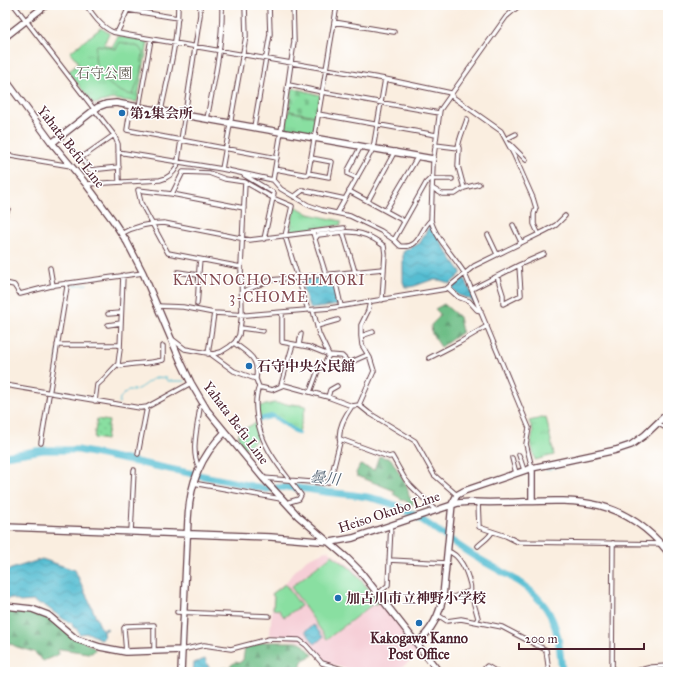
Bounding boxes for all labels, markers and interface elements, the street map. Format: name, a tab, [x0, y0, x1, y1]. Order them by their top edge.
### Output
park label: 石守公園	[76, 65, 132, 82]
street label: Yahata Befu Line	[34, 103, 108, 192]
place label: 第2集会所	[130, 105, 193, 122]
marker: 第2集会所	[117, 108, 127, 118]
district label: KANNOCHO-ISHIMORI 3-CHOME	[172, 271, 366, 306]
place label: 石守中央公民館	[257, 358, 355, 375]
marker: 石守中央公民館	[244, 361, 254, 371]
street label: Yahata Befu Line	[199, 378, 273, 468]
water label: 曇川	[309, 467, 343, 489]
street label: Heiso Okubo Line	[336, 487, 442, 536]
place label: 加古川市立神野小学校	[346, 590, 486, 607]
marker: 加古川市立神野小学校	[333, 593, 343, 603]
marker: Kakogawa Kanno Post Office	[414, 618, 424, 628]
scale bar	[519, 625, 644, 651]
place label: Kakogawa Kanno Post Office	[370, 630, 468, 663]
text: 200 m	[525, 632, 558, 646]

